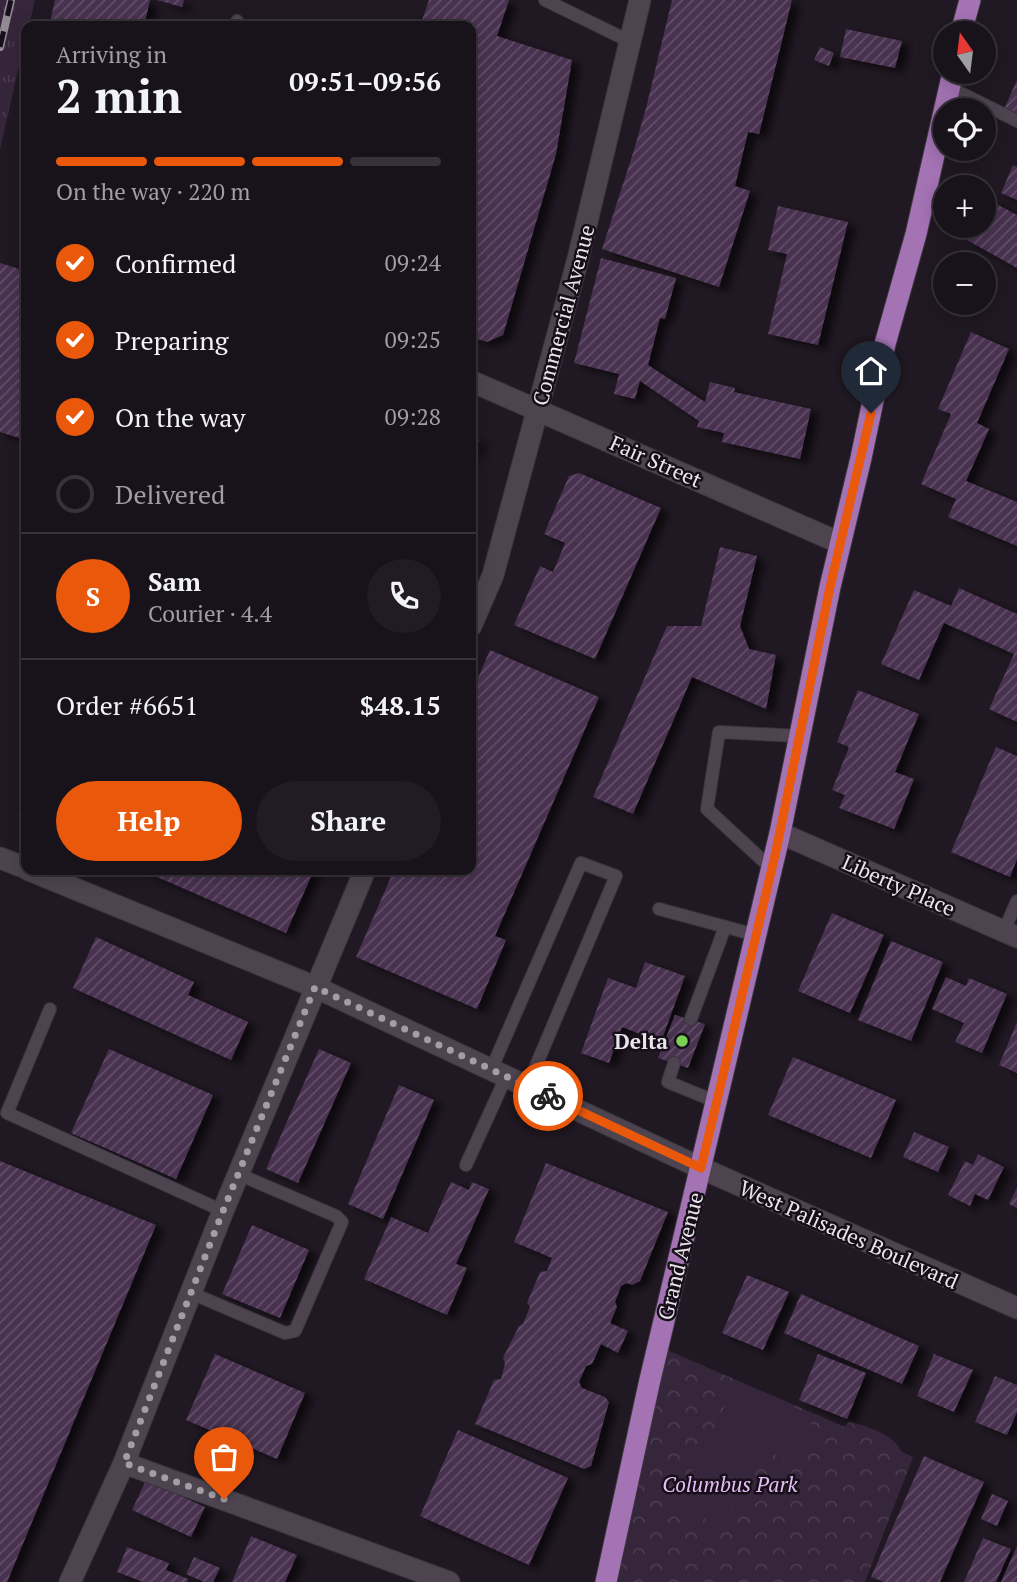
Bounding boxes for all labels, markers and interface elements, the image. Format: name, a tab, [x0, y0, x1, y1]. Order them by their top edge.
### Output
north arrow	[933, 21, 996, 84]
map controls	[933, 21, 996, 315]
text: Arriving in	[56, 39, 167, 70]
text: 09:51–09:56	[289, 64, 441, 98]
text: 2 min	[56, 65, 182, 126]
button: locate	[933, 98, 996, 161]
button: +	[933, 175, 996, 238]
text: On the way · 220 m	[56, 176, 250, 207]
street label: Commercial Avenue	[525, 222, 601, 408]
icon: check	[56, 244, 94, 282]
text: Confirmed	[115, 246, 236, 280]
text: 09:24	[384, 247, 441, 278]
button: −	[933, 252, 996, 315]
icon: check	[56, 321, 94, 359]
text: Preparing	[115, 323, 228, 357]
text: 09:25	[384, 324, 441, 355]
pin	[841, 341, 901, 413]
icon: home	[852, 352, 890, 390]
icon: check	[56, 398, 94, 436]
text: On the way	[115, 400, 246, 434]
text: 09:28	[384, 401, 441, 432]
street label: Fair Street	[606, 428, 706, 494]
text: Delivered	[115, 477, 225, 511]
button: phone	[367, 559, 441, 633]
text: Sam	[148, 564, 201, 598]
text: S	[86, 579, 100, 613]
text: Courier · 4.4	[148, 598, 272, 629]
text: Order #6651	[56, 688, 198, 722]
text: $48.15	[360, 688, 441, 722]
button: Help	[56, 781, 242, 861]
button: Share	[256, 781, 441, 861]
street label: Liberty Place	[838, 848, 960, 922]
place label: Delta	[614, 1027, 668, 1055]
marker: Delta	[674, 1033, 690, 1049]
courier	[513, 1061, 583, 1131]
icon: bike	[529, 1077, 567, 1115]
street label: West Palisades Boulevard	[735, 1173, 963, 1295]
street label: Grand Avenue	[651, 1189, 709, 1323]
pin	[194, 1427, 254, 1499]
icon: bag	[205, 1438, 243, 1476]
park label: Columbus Park	[662, 1470, 799, 1498]

